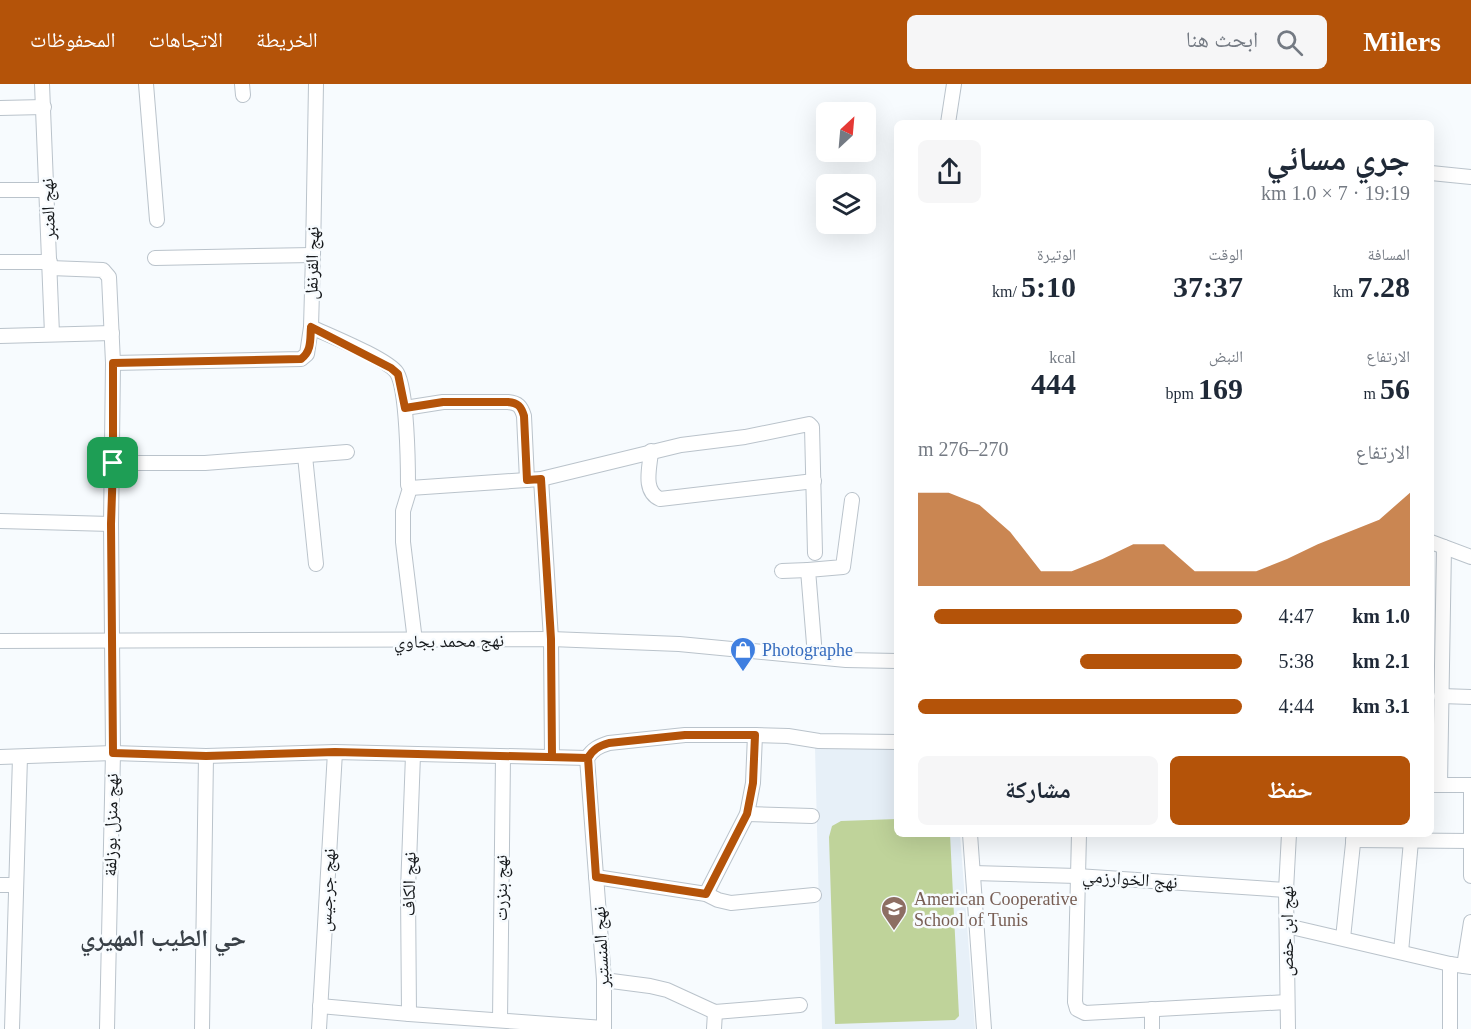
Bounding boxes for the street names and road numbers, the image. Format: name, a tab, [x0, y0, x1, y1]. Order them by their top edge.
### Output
street label: نهج العنبر	[37, 178, 61, 241]
street label: نهج القرنفل	[301, 226, 325, 300]
street label: نهج محمد بجاوي	[394, 630, 504, 657]
street label: نهج منزل بوزلفة	[100, 773, 124, 877]
street label: نهج جرجيس	[315, 848, 341, 932]
street label: نهج الكاف	[398, 852, 422, 916]
street label: نهج بنزرت	[491, 855, 513, 921]
street label: نهج الخوارزمي	[1081, 866, 1178, 897]
street label: نهج ابن حفص	[1277, 886, 1299, 976]
street label: نهج المنستير	[589, 906, 615, 989]

